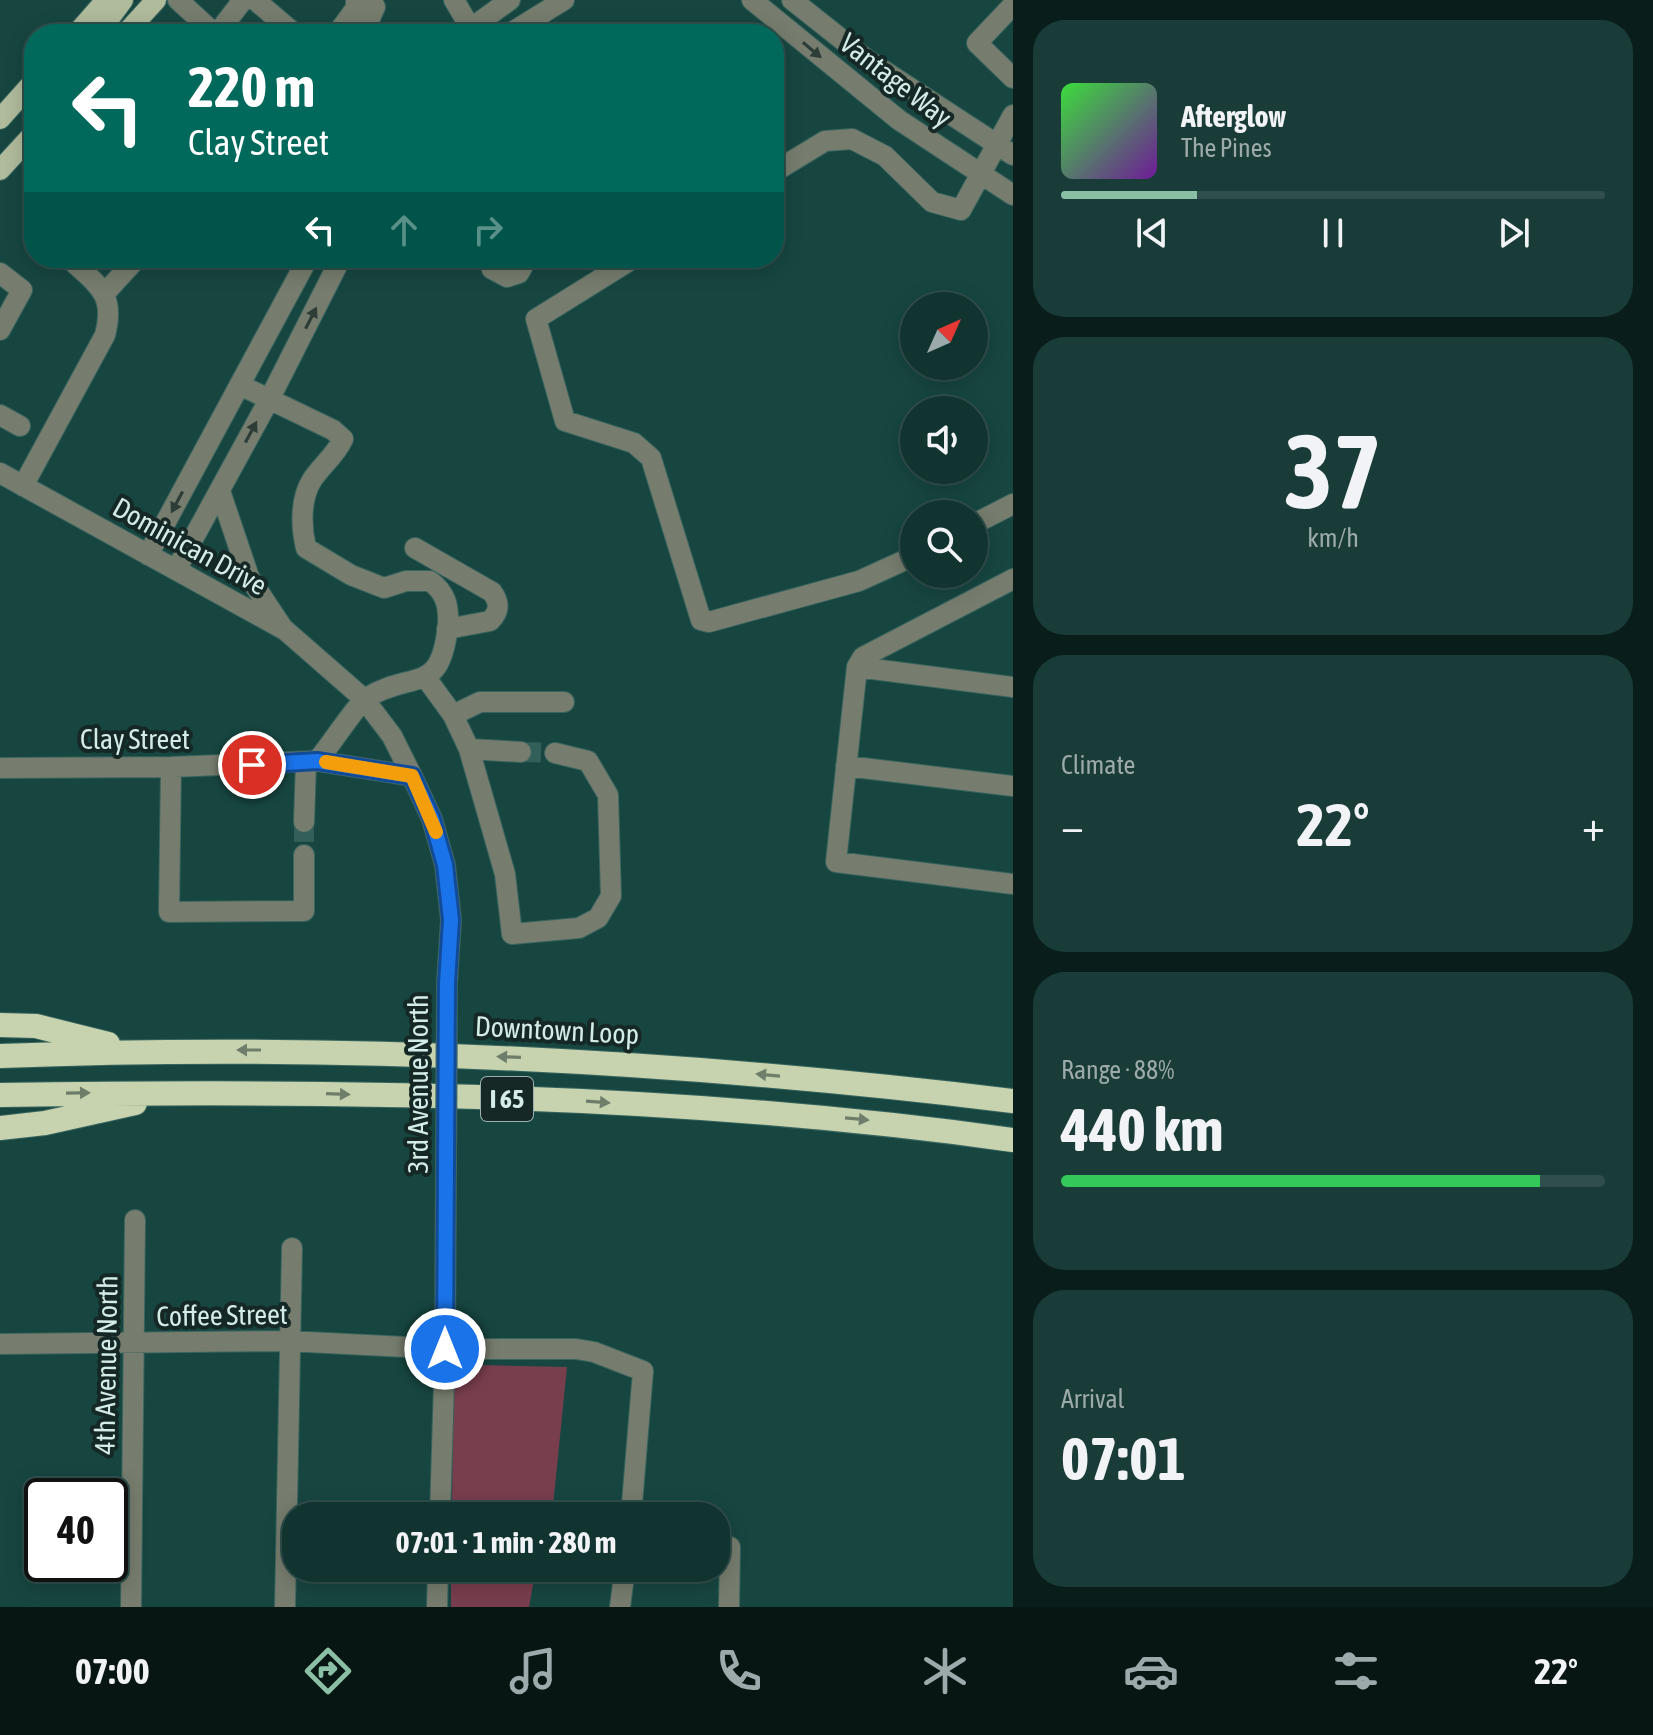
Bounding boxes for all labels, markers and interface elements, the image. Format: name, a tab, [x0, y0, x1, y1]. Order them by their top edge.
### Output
street label: Vantage Way	[834, 27, 958, 133]
one-way arrow	[802, 41, 822, 58]
text: 220 m	[188, 55, 315, 119]
icon: left	[56, 56, 160, 160]
text: Afterglow	[1181, 99, 1286, 133]
text: Clay Street	[188, 121, 329, 163]
text: The Pines	[1181, 133, 1272, 163]
icon: left	[298, 208, 342, 252]
icon: ahead	[382, 208, 426, 252]
icon: right	[466, 208, 510, 252]
icon: previous	[1130, 211, 1174, 255]
icon: pause	[1311, 211, 1355, 255]
icon: next	[1492, 211, 1536, 255]
north arrow	[900, 292, 988, 380]
map controls	[900, 292, 988, 588]
one-way arrow	[304, 307, 317, 330]
button: sound	[900, 396, 988, 484]
text: 37	[1284, 411, 1382, 530]
one-way arrow	[245, 421, 258, 444]
street label: Dominican Drive	[108, 491, 272, 601]
one-way arrow	[170, 491, 184, 513]
button: search	[900, 500, 988, 588]
text: km/h	[1307, 523, 1359, 553]
street label: Clay Street	[80, 723, 190, 755]
pin	[218, 731, 286, 799]
icon: arrive	[230, 743, 274, 787]
text: Climate	[1061, 750, 1135, 780]
text: 22°	[1297, 790, 1369, 859]
text: −	[1061, 800, 1084, 850]
text: +	[1582, 800, 1605, 850]
street label: 3rd Avenue North	[402, 994, 434, 1174]
street label: Downtown Loop	[474, 1010, 640, 1050]
one-way arrow	[236, 1044, 261, 1056]
one-way arrow	[496, 1050, 521, 1063]
text: Range · 88%	[1061, 1055, 1174, 1085]
one-way arrow	[755, 1068, 780, 1081]
road number: I 65	[481, 1077, 533, 1121]
one-way arrow	[66, 1087, 91, 1100]
one-way arrow	[326, 1087, 351, 1100]
text: 440 km	[1061, 1095, 1223, 1164]
one-way arrow	[586, 1096, 611, 1109]
one-way arrow	[845, 1113, 870, 1126]
street label: 4th Avenue North	[88, 1275, 124, 1455]
street label: Coffee Street	[156, 1298, 288, 1332]
position arrow	[403, 1307, 487, 1391]
text: Arrival	[1061, 1384, 1125, 1414]
text: 07:01	[1061, 1424, 1186, 1493]
speed limit sign: 40	[24, 1478, 128, 1582]
text: 07:01 · 1 min · 280 m	[396, 1525, 616, 1559]
icon: directions	[300, 1643, 356, 1699]
icon: music	[505, 1643, 561, 1699]
icon: phone	[711, 1643, 767, 1699]
icon: climate	[917, 1643, 973, 1699]
icon: car	[1123, 1643, 1179, 1699]
icon: filters	[1328, 1643, 1384, 1699]
text: 07:00	[75, 1650, 150, 1692]
text: 22°	[1534, 1650, 1578, 1692]

